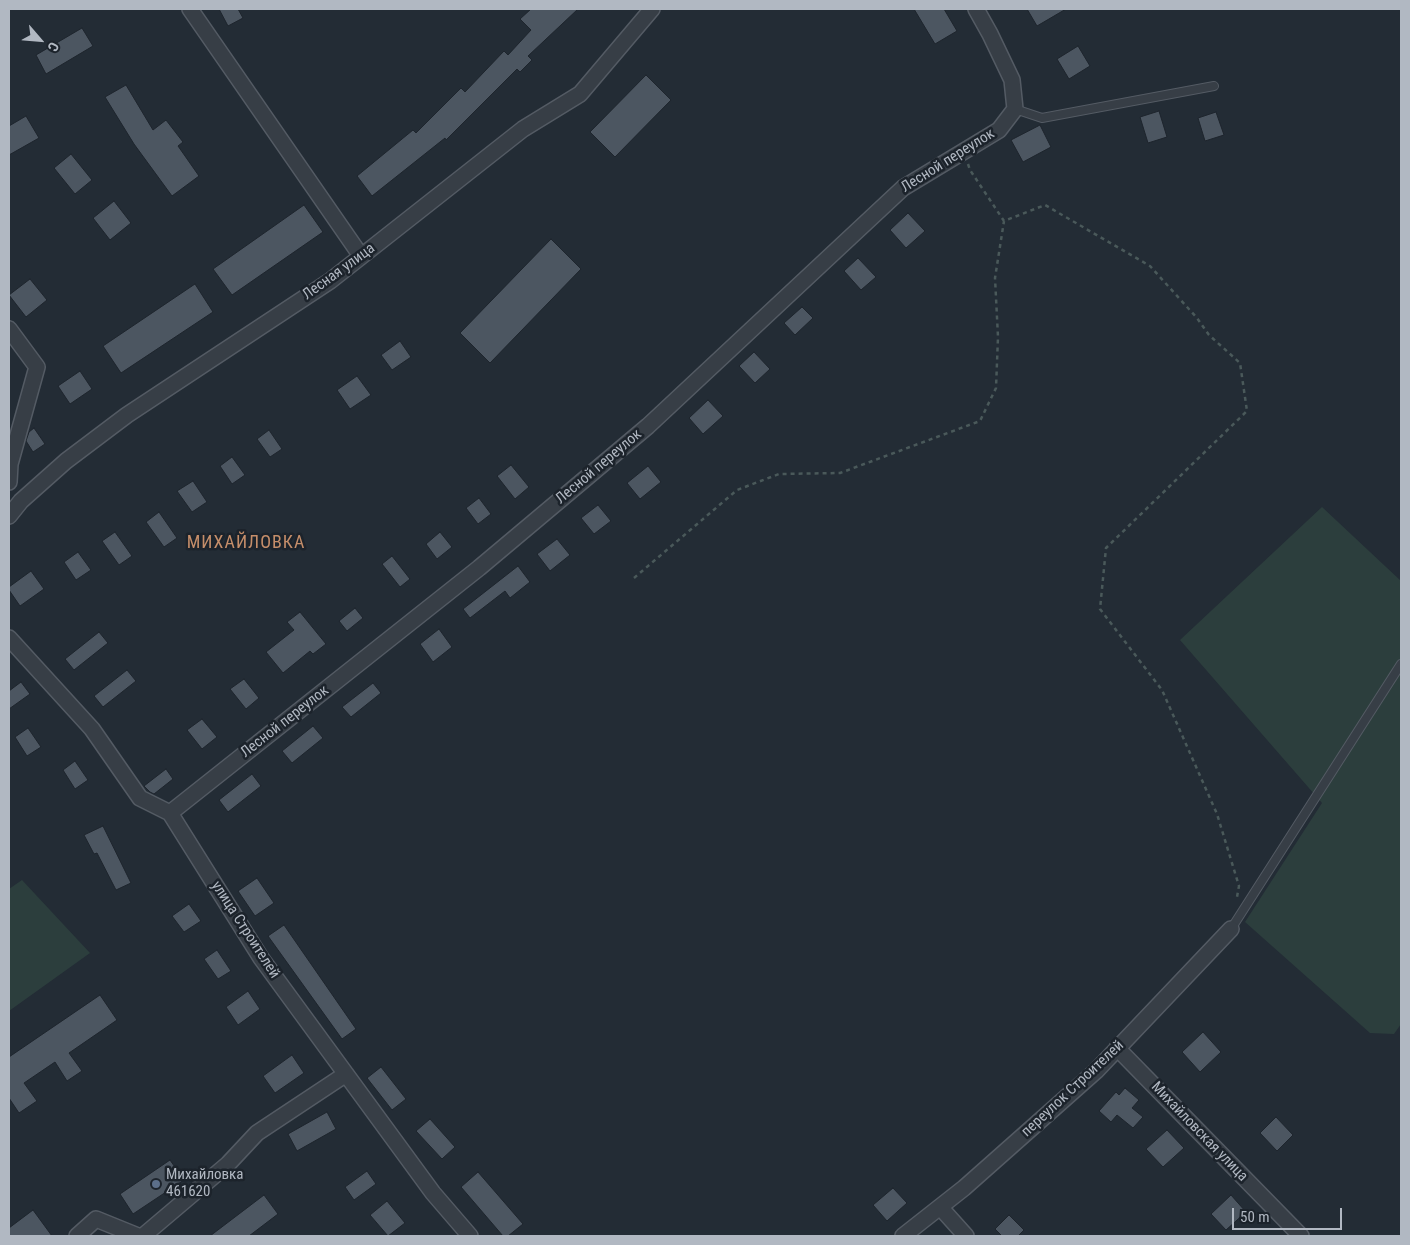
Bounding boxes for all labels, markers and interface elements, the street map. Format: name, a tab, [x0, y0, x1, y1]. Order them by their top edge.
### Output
north arrow	[15, 15, 65, 65]
text: С	[44, 40, 62, 54]
street label: Лесной переулок	[898, 125, 998, 197]
street label: Лесная улица	[299, 240, 379, 304]
street label: Лесной переулок	[552, 426, 646, 508]
district label: МИХАЙЛОВКА	[185, 532, 307, 554]
street label: Лесной переулок	[237, 682, 333, 762]
street label: улица Строителей	[207, 878, 283, 982]
street label: переулок Строителей	[1018, 1037, 1128, 1141]
street label: Михайловская улица	[1147, 1078, 1251, 1186]
place label: Михайловка 461620	[166, 1166, 244, 1201]
marker: Михайловка 461620	[150, 1178, 162, 1190]
scale bar	[1235, 1198, 1345, 1230]
text: 50 m	[1240, 1208, 1270, 1226]

